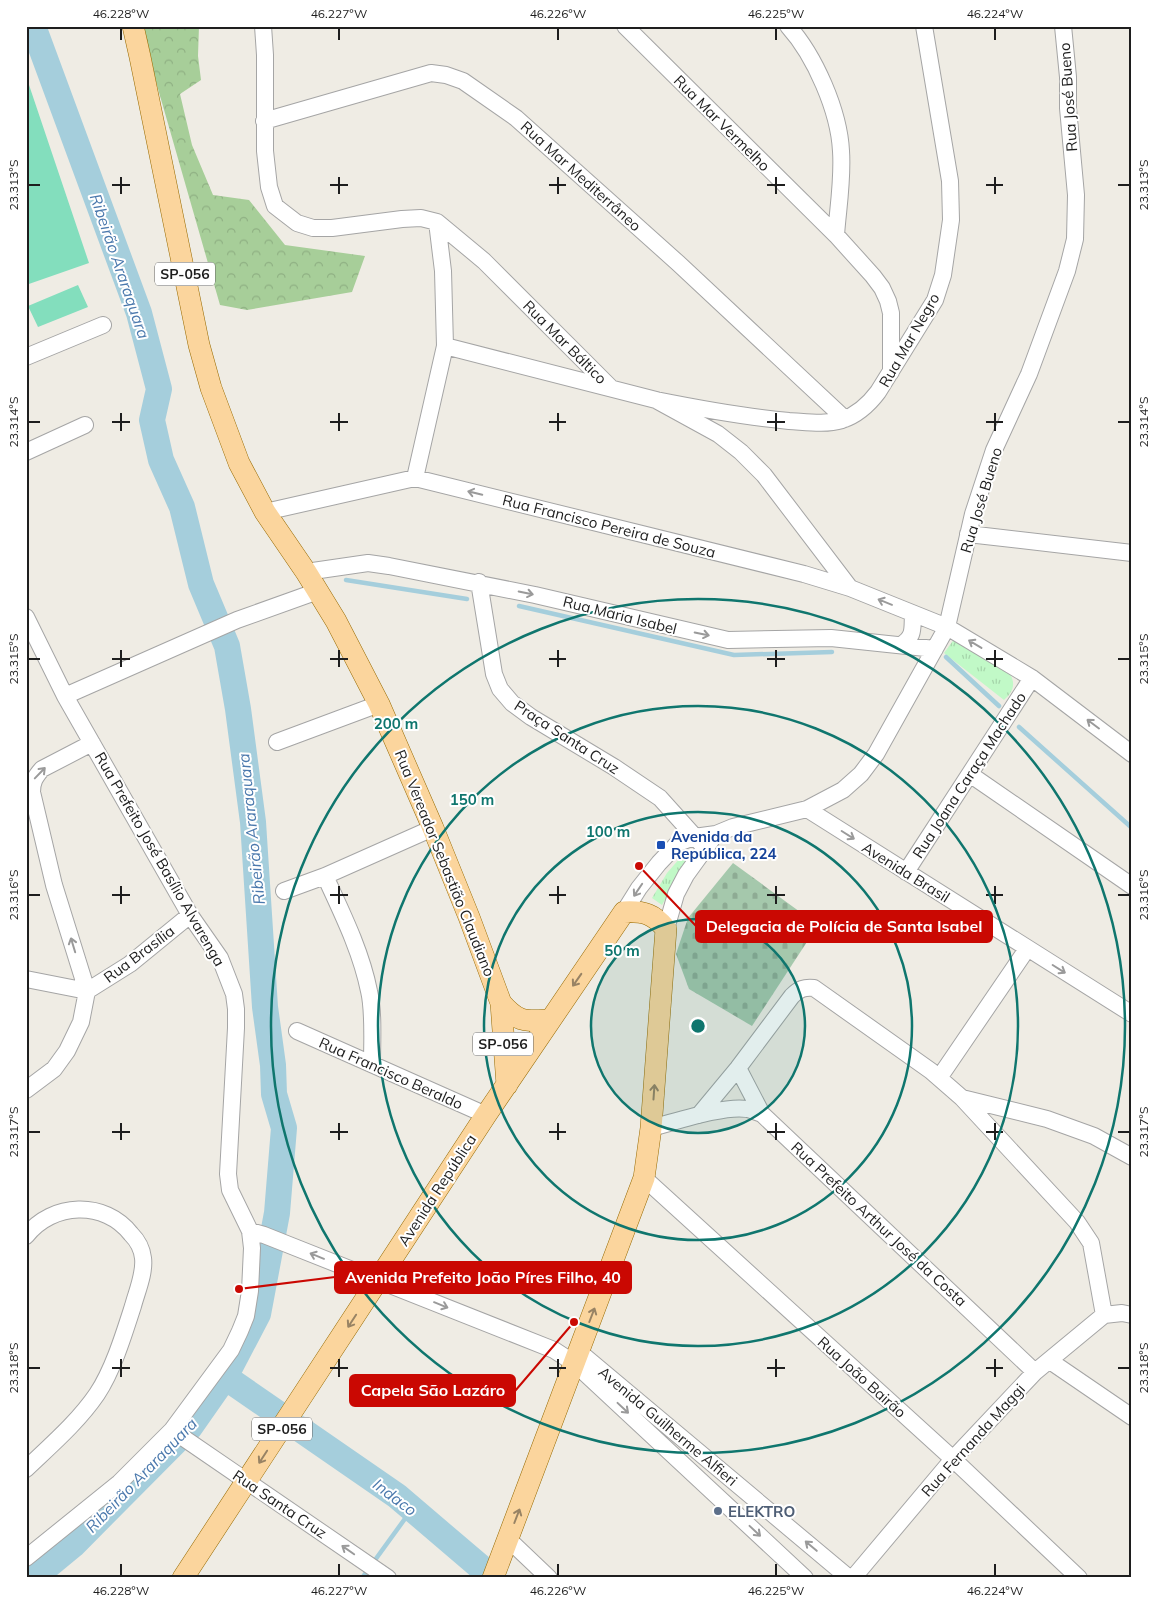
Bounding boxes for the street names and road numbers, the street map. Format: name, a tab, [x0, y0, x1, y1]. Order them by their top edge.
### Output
street label: Rua José Bueno	[1055, 42, 1081, 152]
street label: Rua Mar Vermelho	[670, 71, 774, 175]
street label: Rua Mar Mediterrâneo	[517, 117, 645, 235]
road number: SP-056	[155, 262, 215, 286]
street label: Rua Mar Negro	[874, 290, 944, 390]
street label: Rua Mar Báltico	[519, 296, 611, 388]
street label: Rua José Bueno	[956, 445, 1006, 555]
street label: Rua Francisco Pereira de Souza	[501, 490, 717, 562]
street label: Rua Maria Isabel	[561, 592, 679, 638]
street label: Rua Joana Caraça Machado	[908, 688, 1030, 862]
street label: Praça Santa Cruz	[511, 696, 623, 778]
street label: Rua Vereador Sebastião Claudiano	[391, 747, 499, 979]
street label: Rua Prefeito José Basílio Alvarenga	[91, 749, 229, 969]
street label: Avenida Brasil	[859, 837, 953, 907]
street label: Rua Brasília	[100, 921, 178, 987]
road number: SP-056	[473, 1032, 533, 1056]
street label: Rua Francisco Beraldo	[316, 1033, 466, 1113]
street label: Avenida República	[394, 1131, 480, 1249]
street label: Rua Prefeito Arthur José da Costa	[787, 1138, 971, 1310]
street label: Rua João Bairão	[814, 1332, 910, 1422]
street label: Avenida Guilherme Alfieri	[595, 1362, 741, 1490]
street label: Rua Fernanda Maggi	[917, 1379, 1029, 1501]
road number: SP-056	[252, 1418, 312, 1440]
street label: Rua Santa Cruz	[229, 1466, 331, 1543]

